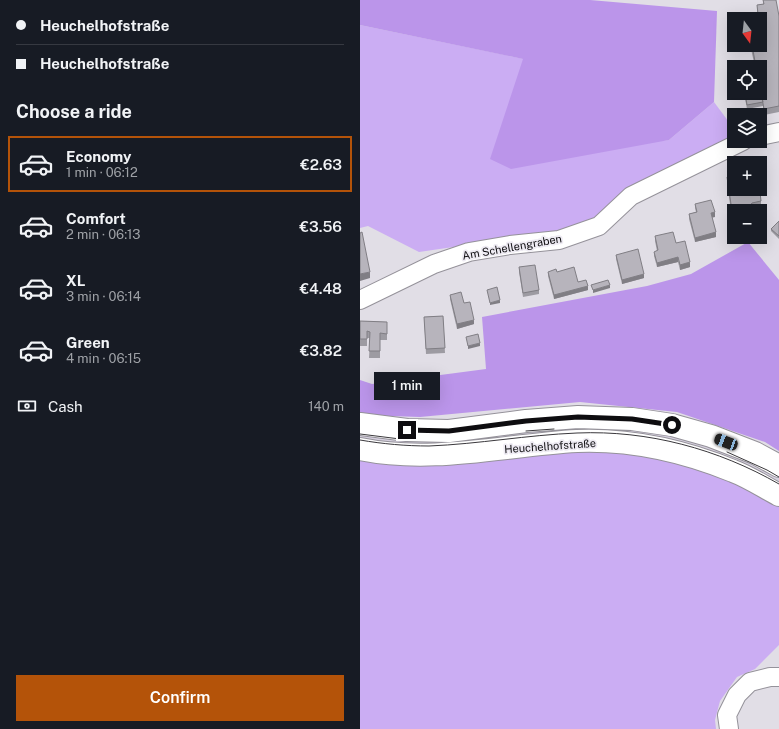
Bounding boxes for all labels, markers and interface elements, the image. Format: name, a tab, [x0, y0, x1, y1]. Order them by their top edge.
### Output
north arrow	[727, 12, 767, 52]
map controls	[727, 12, 767, 244]
text: Heuchelhofstraße	[40, 17, 169, 34]
text: Heuchelhofstraße	[40, 55, 169, 72]
button: locate	[727, 60, 767, 100]
text: Choose a ride	[16, 101, 132, 122]
button: layers	[727, 108, 767, 148]
icon: car	[18, 146, 54, 182]
text: Economy	[66, 148, 131, 165]
text: €2.63	[300, 156, 342, 173]
button: +	[727, 156, 767, 196]
text: 1 min · 06:12	[66, 165, 138, 180]
button: −	[727, 204, 767, 244]
icon: car	[18, 208, 54, 244]
text: Comfort	[66, 210, 126, 227]
text: €3.56	[300, 218, 342, 235]
text: 2 min · 06:13	[66, 227, 141, 242]
street label: Am Schellengraben	[461, 232, 563, 262]
icon: car	[18, 270, 54, 306]
text: XL	[66, 272, 85, 289]
text: €4.48	[300, 280, 342, 297]
text: 3 min · 06:14	[66, 289, 141, 304]
icon: car	[18, 332, 54, 368]
text: Green	[66, 334, 110, 351]
text: €3.82	[300, 342, 342, 359]
text: 4 min · 06:15	[66, 351, 141, 366]
callout: 1 min	[374, 372, 440, 400]
text: 1 min	[392, 378, 422, 393]
icon: cash	[16, 395, 38, 417]
text: Cash	[48, 398, 83, 415]
text: 140 m	[308, 399, 344, 414]
route start	[663, 416, 681, 434]
route end	[398, 421, 416, 439]
car	[713, 432, 739, 452]
street label: Heuchelhofstraße	[504, 437, 596, 455]
button: Confirm	[16, 675, 344, 721]

